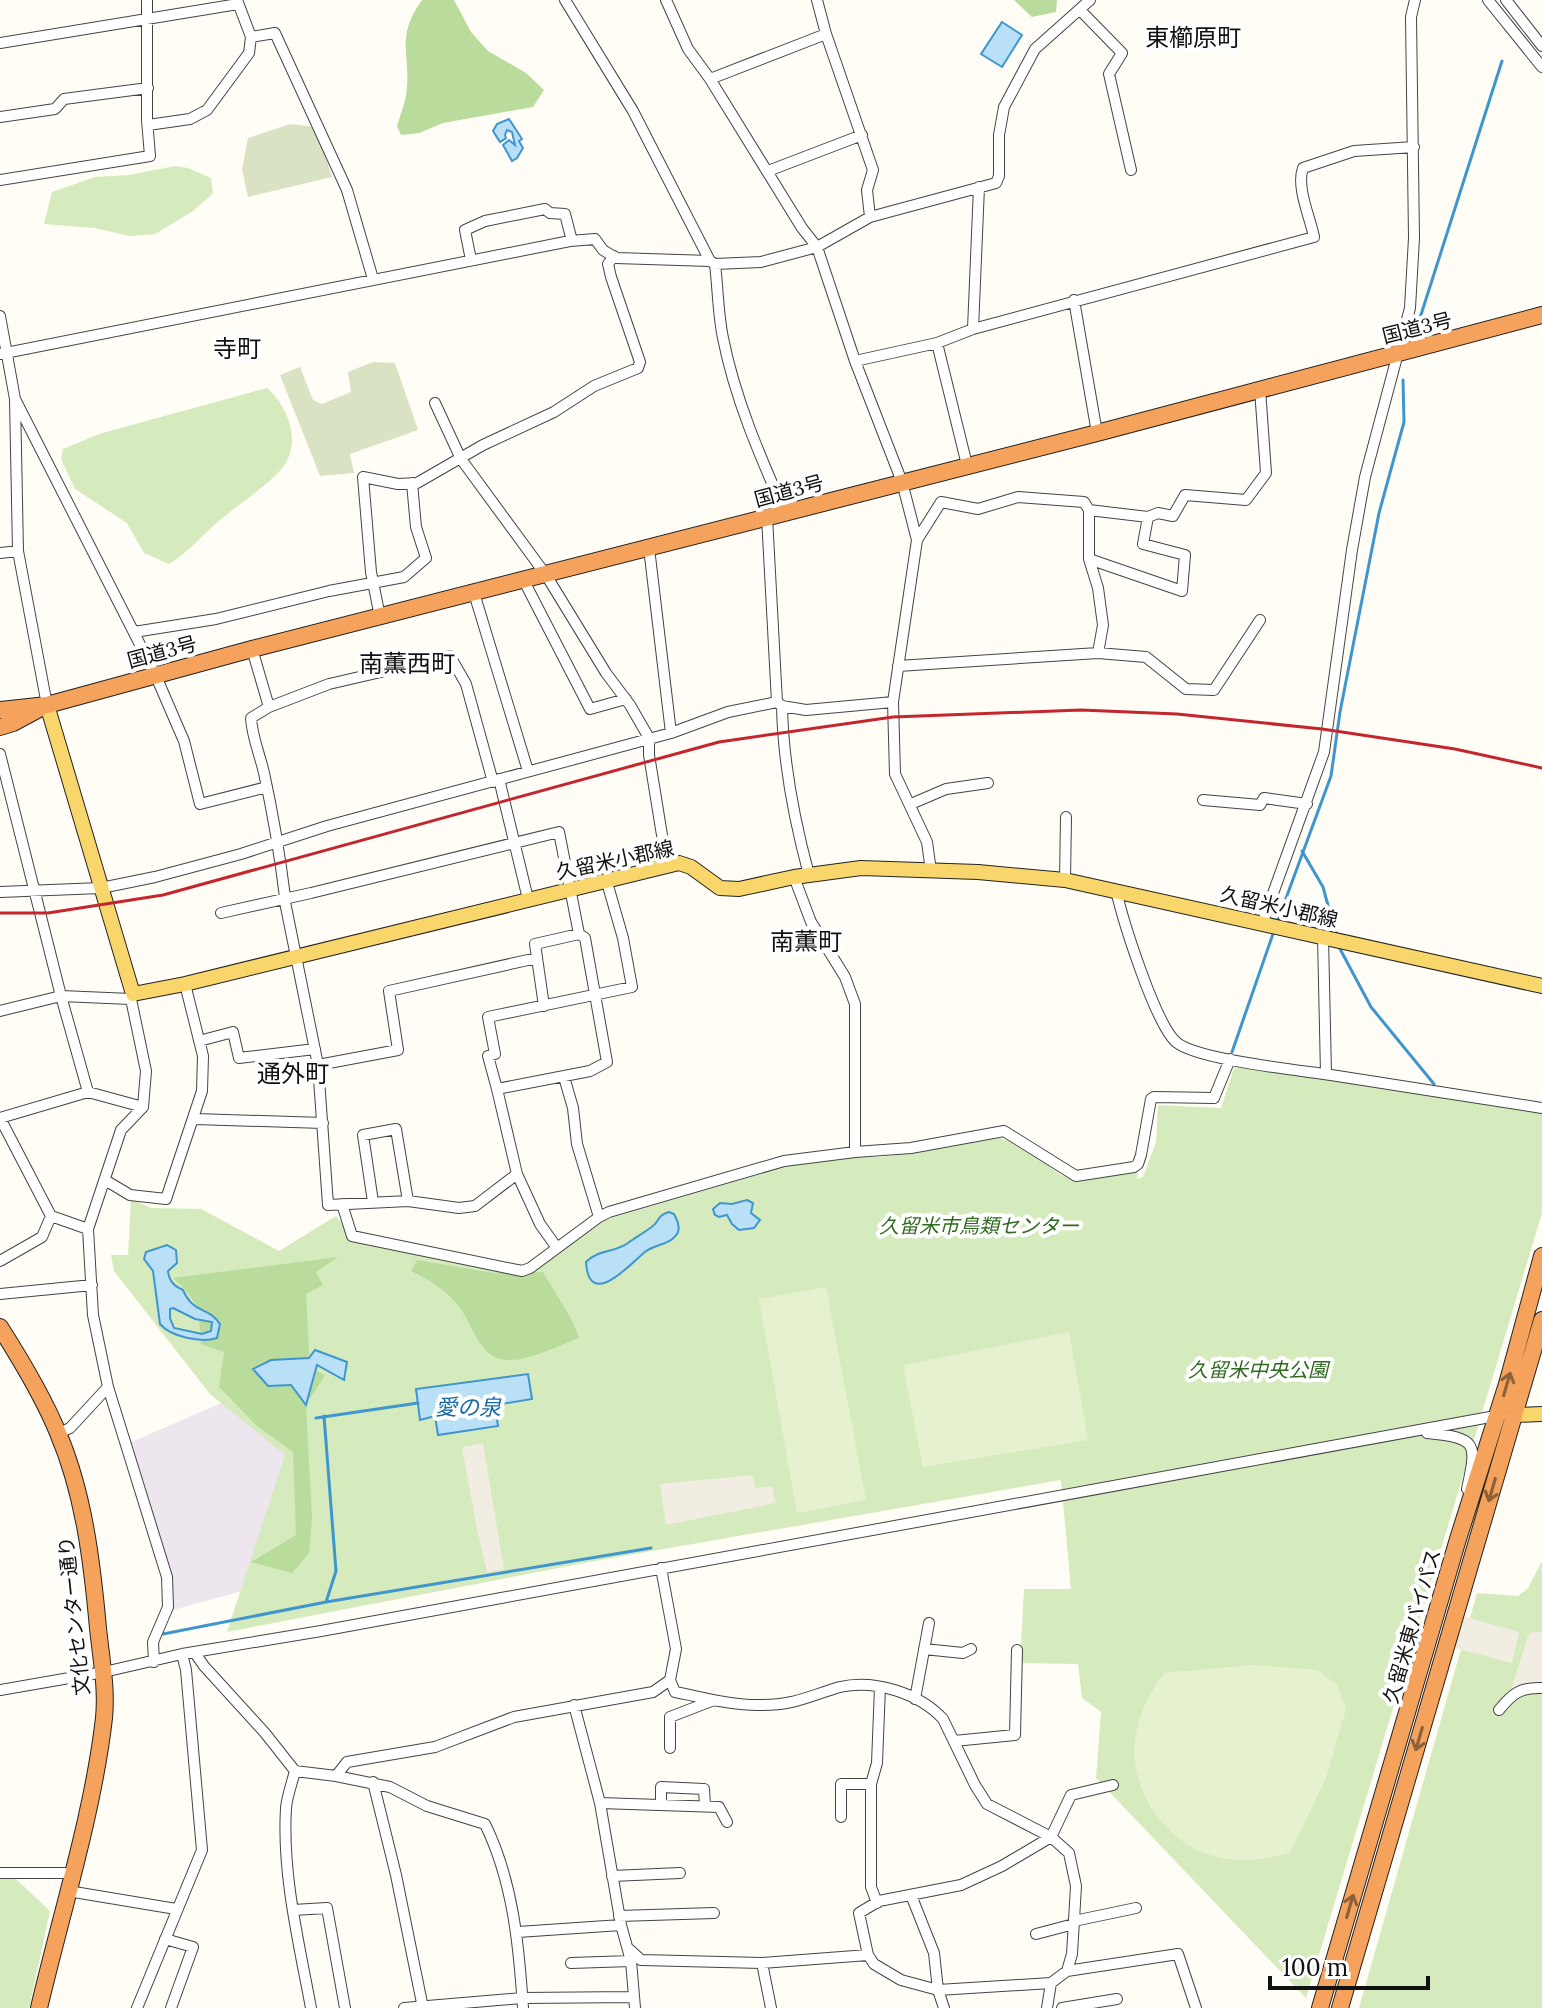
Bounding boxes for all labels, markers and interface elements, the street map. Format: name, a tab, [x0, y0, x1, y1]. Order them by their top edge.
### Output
district label: 東櫛原町	[1145, 22, 1241, 53]
street label: 国道3号	[1379, 307, 1454, 348]
district label: 寺町	[213, 333, 261, 364]
street label: 国道3号	[751, 469, 826, 512]
street label: 国道3号	[124, 630, 199, 673]
district label: 南薫西町	[359, 648, 455, 679]
street label: 久留米小郡線	[554, 835, 676, 884]
street label: 久留米小郡線	[1218, 881, 1340, 932]
district label: 南薫町	[770, 926, 842, 957]
district label: 通外町	[257, 1058, 329, 1089]
park label: 久留米市鳥類センター	[879, 1213, 1080, 1238]
park label: 久留米中央公園	[1188, 1357, 1331, 1382]
one-way arrow	[1500, 1371, 1515, 1397]
water label: 愛の泉	[435, 1393, 502, 1421]
one-way arrow	[1484, 1476, 1499, 1502]
street label: 文化センター通り	[53, 1535, 94, 1697]
street label: 久留米東バイパス	[1378, 1546, 1446, 1706]
one-way arrow	[1411, 1726, 1426, 1752]
one-way arrow	[1343, 1894, 1358, 1920]
scale bar	[1270, 1940, 1428, 1990]
text: 100 m	[1282, 1952, 1348, 1983]

